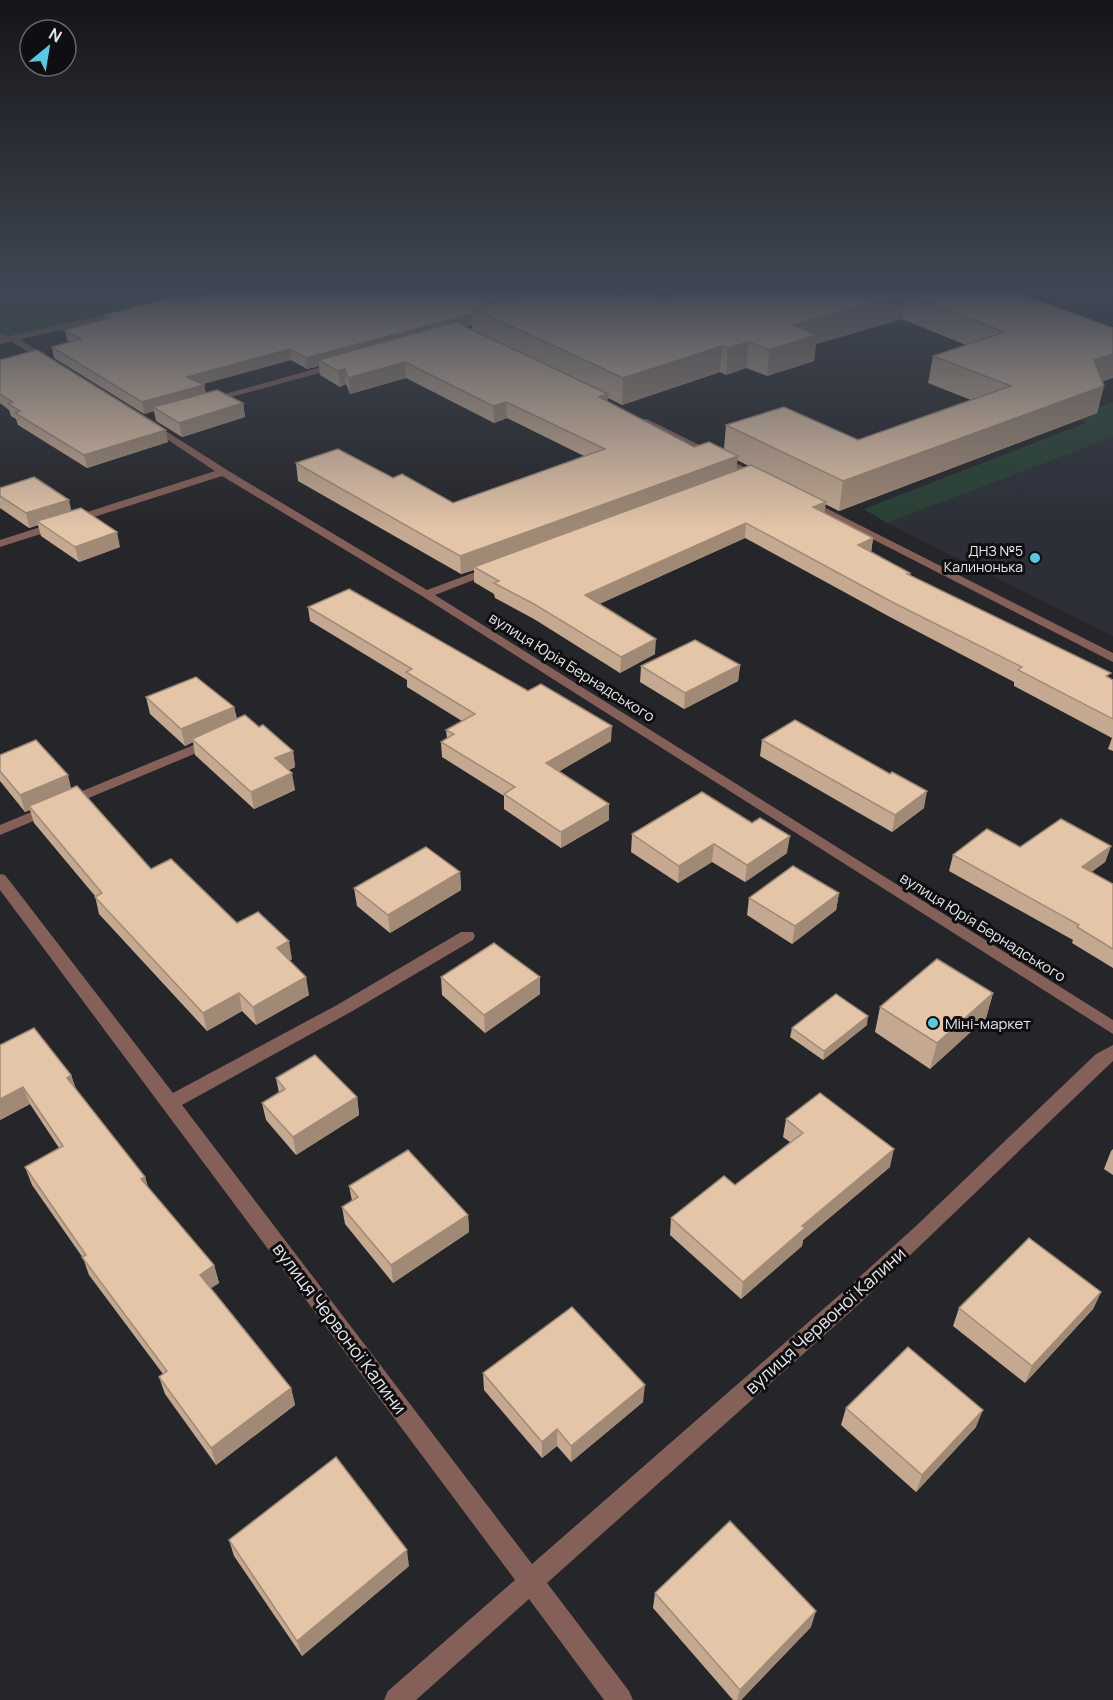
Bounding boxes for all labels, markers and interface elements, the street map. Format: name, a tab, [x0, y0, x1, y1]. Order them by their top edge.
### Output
north arrow	[18, 18, 78, 78]
text: N	[45, 23, 66, 47]
place label: ДНЗ №5 Калинонька	[944, 541, 1023, 576]
marker: ДНЗ №5 Калинонька	[1028, 551, 1042, 565]
street label: вулиця Юрія Бернадського	[485, 607, 659, 727]
street label: вулиця Юрія Бернадського	[896, 867, 1070, 987]
place label: Міні-маркет	[945, 1013, 1031, 1034]
marker: Міні-маркет	[926, 1016, 940, 1030]
street label: вулиця Червоної Калини	[268, 1238, 412, 1418]
street label: вулиця Червоної Калини	[740, 1241, 910, 1399]

